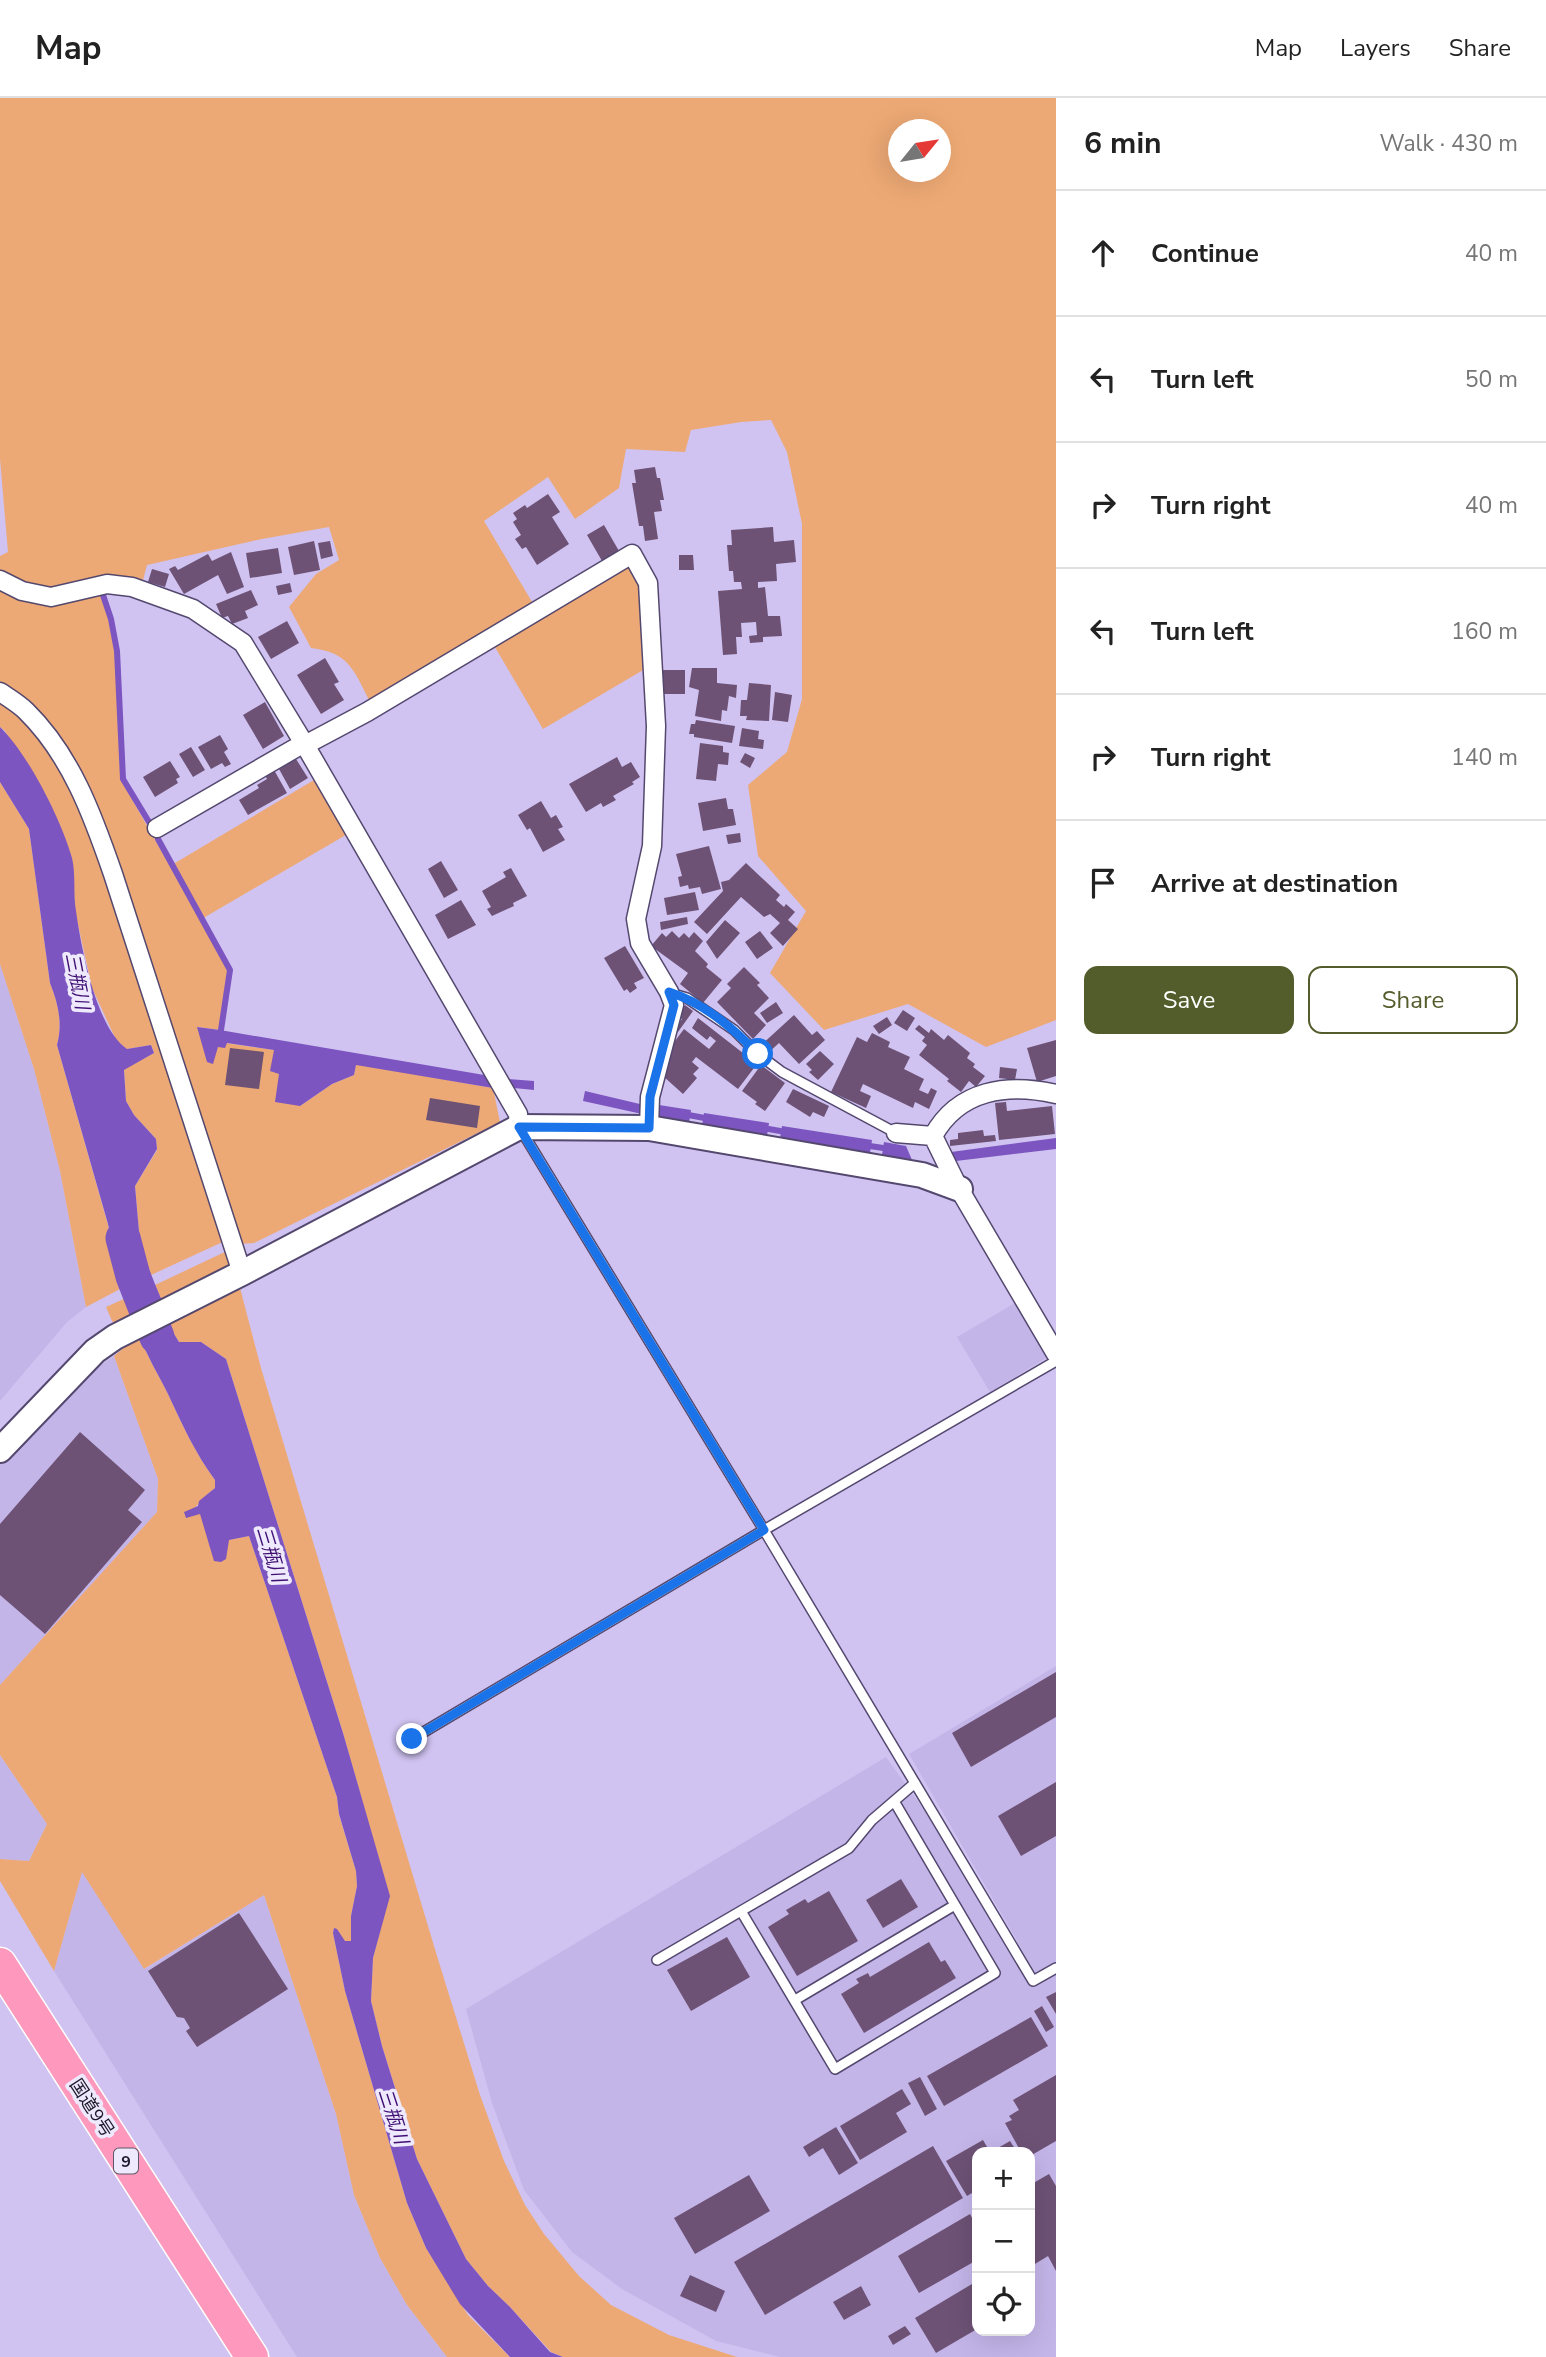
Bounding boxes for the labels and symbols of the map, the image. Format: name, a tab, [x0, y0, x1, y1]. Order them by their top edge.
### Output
north arrow	[888, 119, 951, 182]
water label: 三瓶川	[59, 951, 96, 1014]
route start	[742, 1038, 773, 1069]
water label: 三瓶川	[250, 1523, 292, 1587]
route end	[396, 1723, 427, 1754]
street label: 国道9号	[64, 2074, 120, 2142]
water label: 三瓶川	[372, 2085, 415, 2149]
road number: 9	[114, 2148, 138, 2174]

